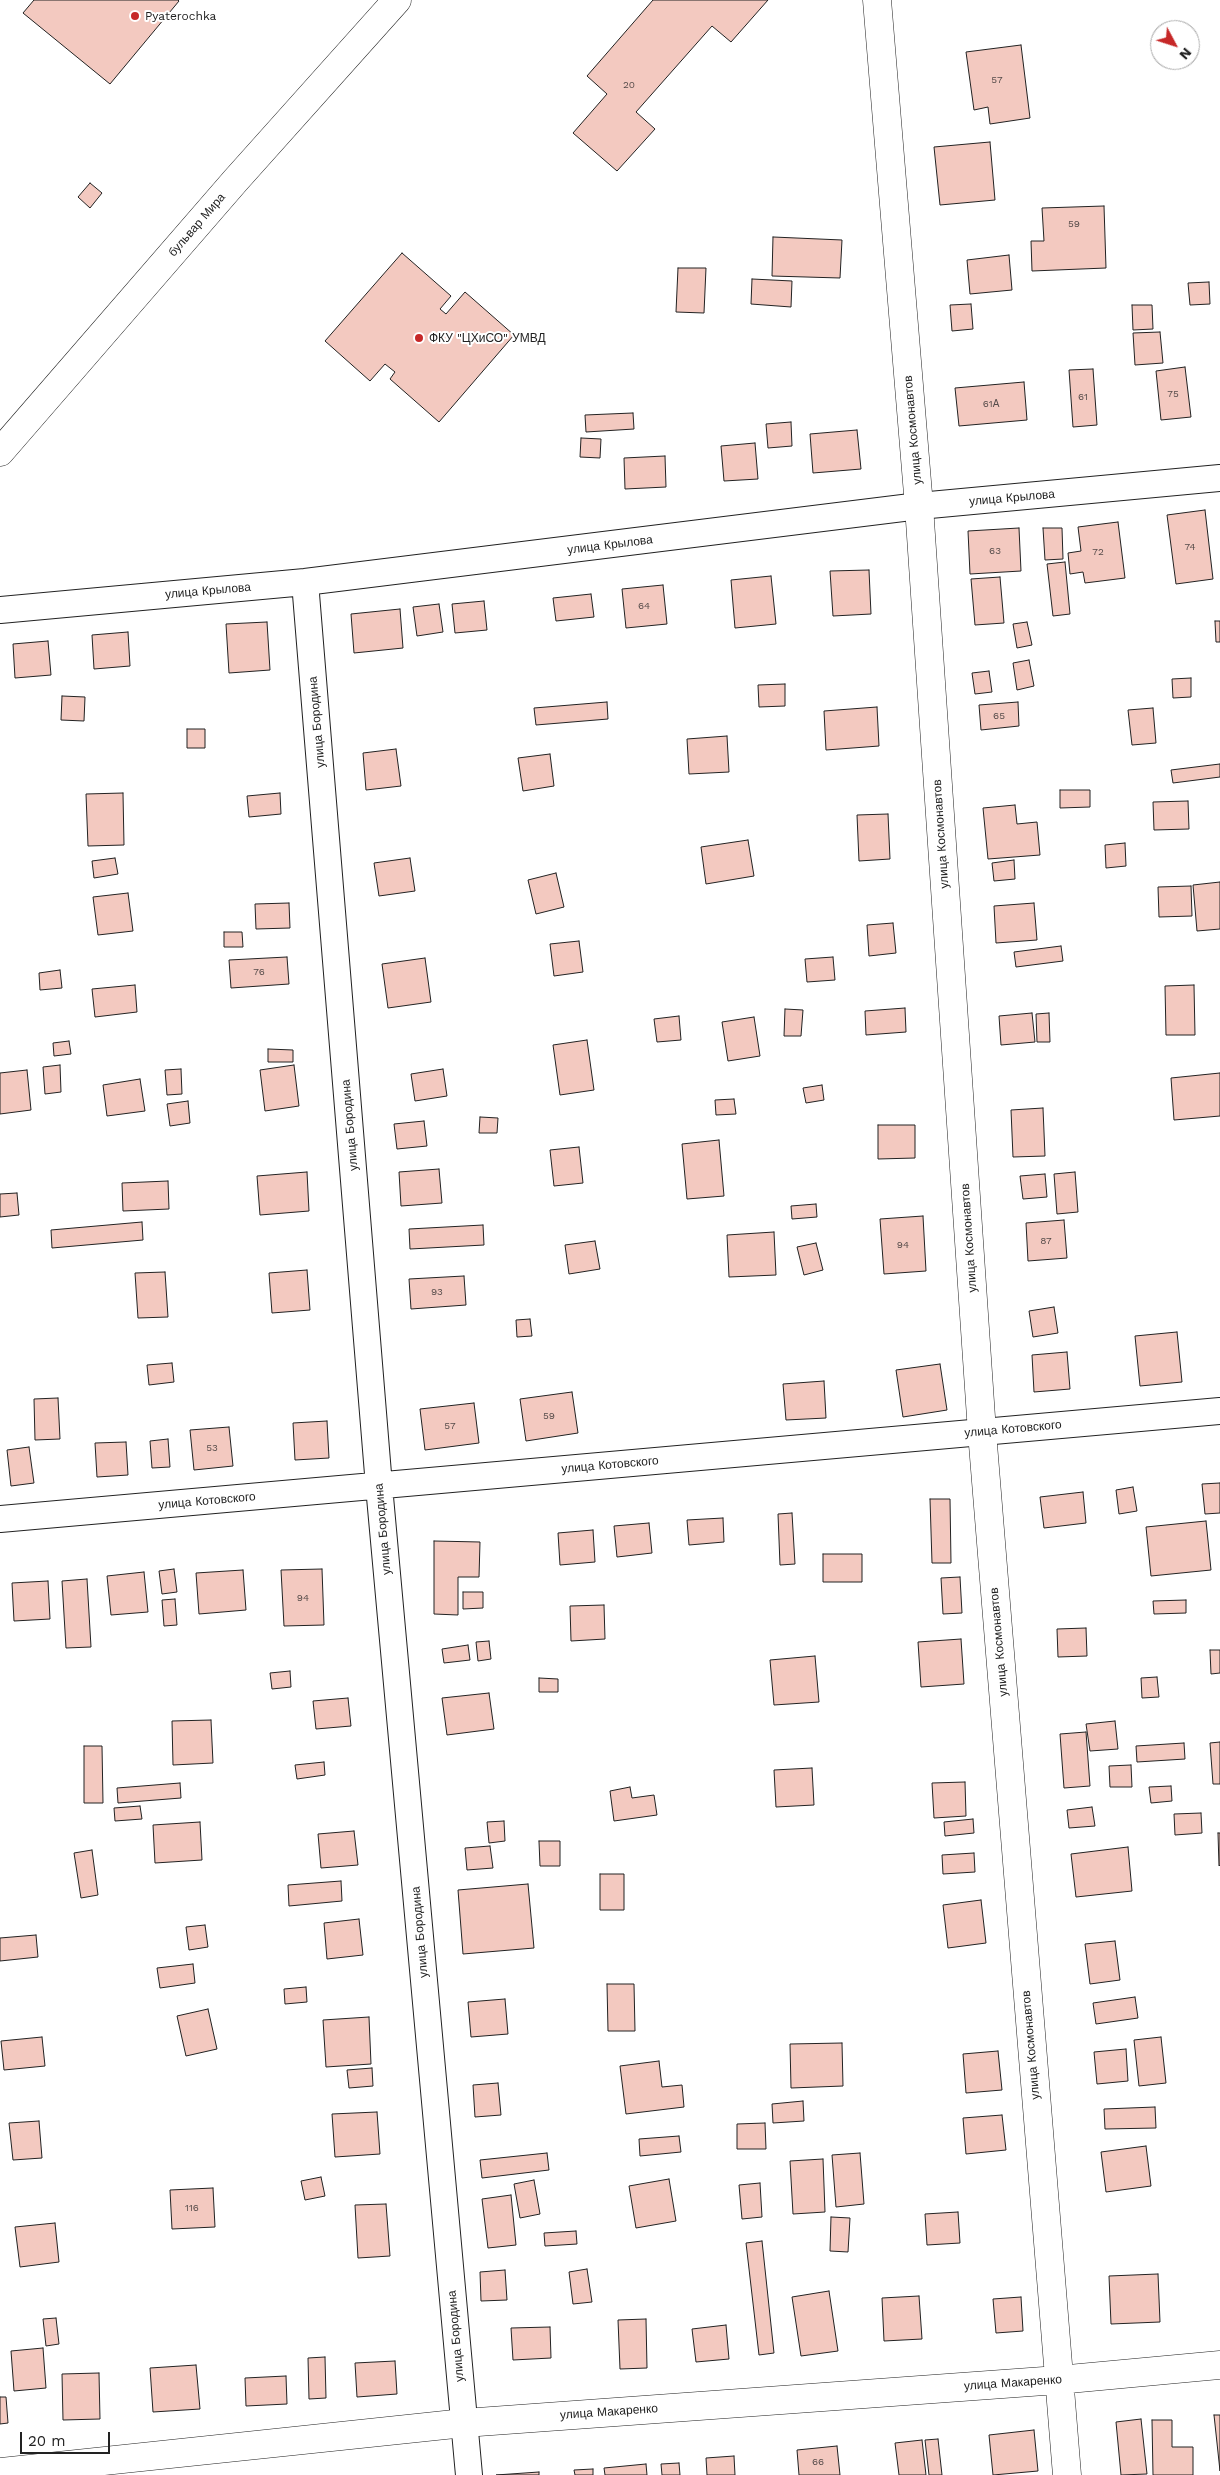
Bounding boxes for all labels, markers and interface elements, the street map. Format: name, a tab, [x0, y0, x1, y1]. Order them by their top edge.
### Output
place label: Pyaterochka	[145, 9, 216, 23]
marker: Pyaterochka	[129, 10, 141, 22]
north arrow	[1150, 20, 1200, 70]
text: N	[1176, 45, 1195, 63]
house number: 57	[991, 74, 1003, 86]
house number: 20	[623, 79, 635, 91]
street label: бульвар Мира	[166, 190, 228, 260]
house number: 59	[1068, 218, 1080, 230]
place label: ФКУ "ЦХиСО" УМВД	[429, 331, 546, 345]
marker: ФКУ "ЦХиСО" УМВД	[413, 332, 425, 344]
street label: улица Космонавтов	[901, 375, 925, 485]
house number: 75	[1167, 388, 1179, 400]
house number: 61	[1078, 391, 1088, 403]
house number: 61А	[983, 398, 999, 410]
street label: улица Крылова	[968, 487, 1056, 509]
street label: улица Крылова	[566, 533, 654, 557]
house number: 74	[1184, 541, 1196, 553]
house number: 63	[989, 545, 1001, 557]
house number: 72	[1092, 546, 1104, 558]
street label: улица Крылова	[164, 580, 252, 602]
house number: 64	[638, 600, 650, 612]
street label: улица Бородина	[306, 676, 328, 768]
house number: 65	[993, 710, 1005, 722]
street label: улица Космонавтов	[930, 779, 952, 889]
house number: 76	[253, 966, 265, 978]
street label: улица Бородина	[339, 1079, 361, 1171]
street label: улица Космонавтов	[958, 1183, 980, 1293]
house number: 87	[1040, 1235, 1052, 1247]
house number: 94	[897, 1239, 909, 1251]
house number: 93	[431, 1286, 443, 1298]
house number: 59	[543, 1410, 555, 1422]
street label: улица Котовского	[964, 1418, 1062, 1440]
house number: 57	[444, 1420, 456, 1432]
house number: 53	[206, 1442, 218, 1454]
street label: улица Котовского	[561, 1454, 659, 1476]
street label: улица Бородина	[372, 1483, 394, 1575]
street label: улица Котовского	[158, 1490, 256, 1512]
street label: улица Космонавтов	[987, 1587, 1011, 1697]
house number: 94	[297, 1592, 309, 1604]
street label: улица Бородина	[409, 1886, 431, 1978]
street label: улица Космонавтов	[1019, 1990, 1043, 2100]
house number: 116	[185, 2202, 199, 2214]
street label: улица Бородина	[445, 2290, 467, 2382]
street label: улица Макаренко	[964, 2372, 1062, 2394]
street label: улица Макаренко	[560, 2401, 658, 2423]
scale bar	[22, 2422, 112, 2454]
text: 20 m	[28, 2432, 66, 2450]
house number: 66	[812, 2456, 824, 2468]

